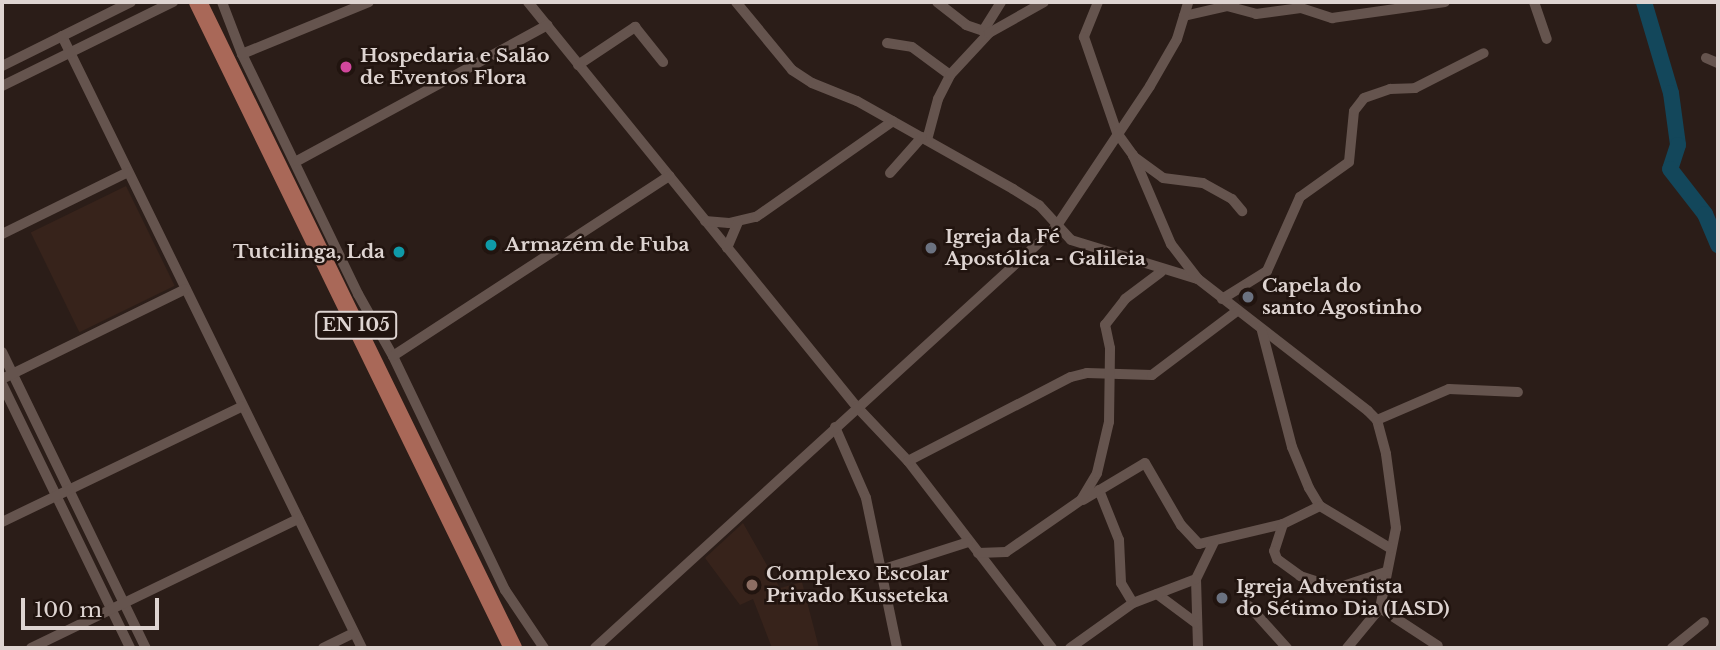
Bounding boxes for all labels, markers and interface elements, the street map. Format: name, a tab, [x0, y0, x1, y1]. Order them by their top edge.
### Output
place label: Hospedaria e Salão de Eventos Flora	[360, 45, 550, 89]
marker: Hospedaria e Salão de Eventos Flora	[338, 59, 354, 75]
place label: Igreja da Fé Apostólica - Galileia	[945, 226, 1146, 270]
place label: Armazém de Fuba	[505, 234, 689, 256]
marker: Armazém de Fuba	[483, 237, 499, 253]
marker: Igreja da Fé Apostólica - Galileia	[923, 240, 939, 256]
place label: Tutcilinga, Lda	[233, 241, 385, 263]
marker: Tutcilinga, Lda	[391, 244, 407, 260]
place label: Capela do santo Agostinho	[1262, 275, 1423, 319]
marker: Capela do santo Agostinho	[1240, 289, 1256, 305]
road number: EN 105	[314, 310, 398, 340]
place label: Complexo Escolar Privado Kusseteka	[766, 563, 949, 607]
place label: Igreja Adventista do Sétimo Dia (IASD)	[1236, 576, 1450, 620]
marker: Complexo Escolar Privado Kusseteka	[744, 577, 760, 593]
scale bar	[24, 584, 163, 628]
marker: Igreja Adventista do Sétimo Dia (IASD)	[1214, 590, 1230, 606]
text: 100 m	[34, 597, 102, 623]

